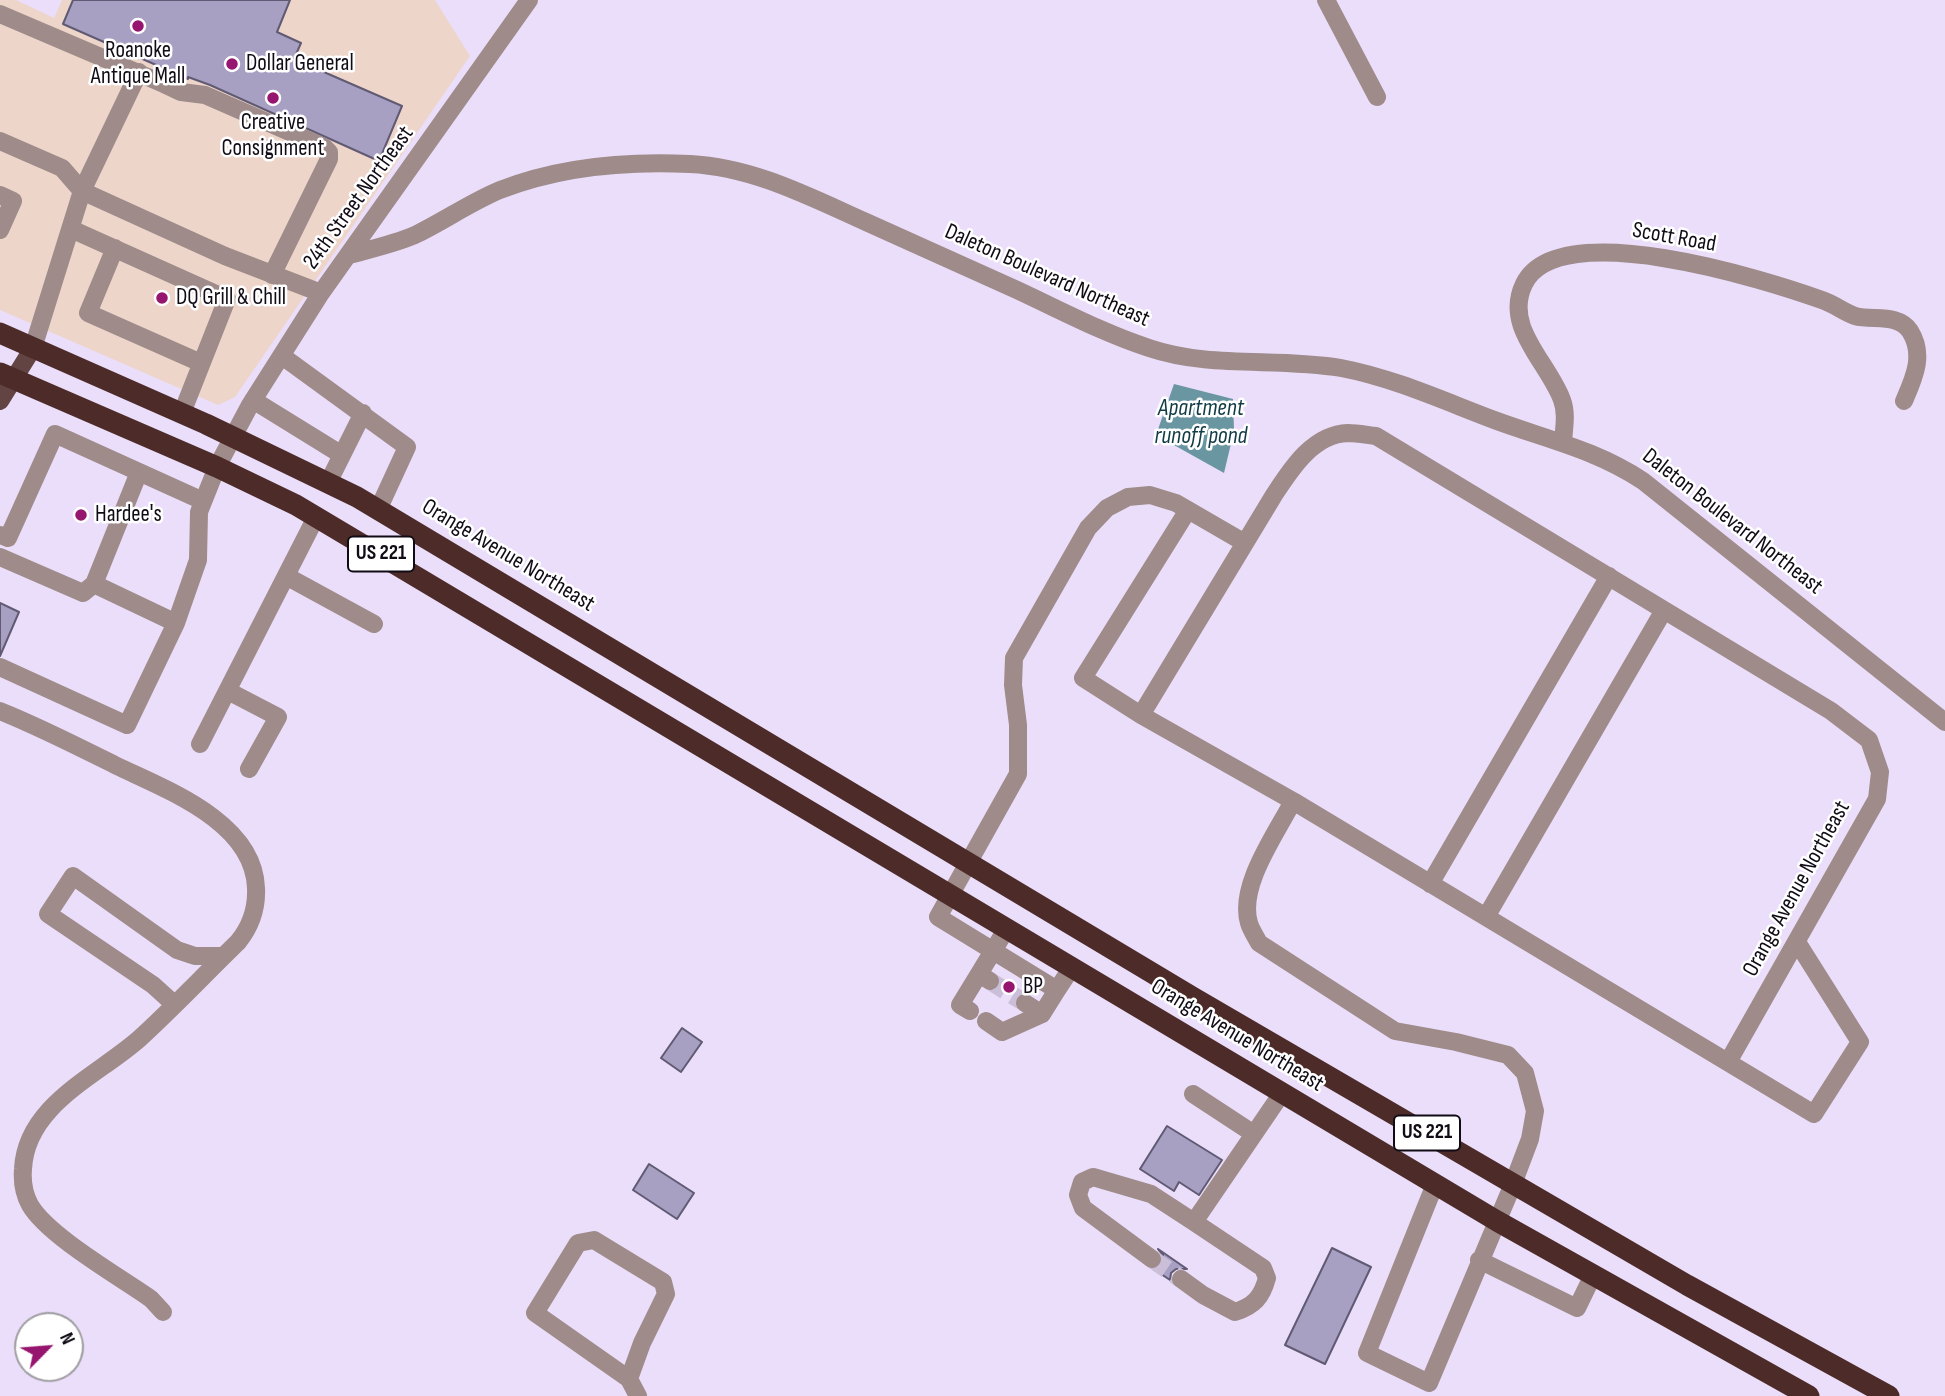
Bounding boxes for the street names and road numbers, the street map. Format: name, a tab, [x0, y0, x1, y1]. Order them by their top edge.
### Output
street label: 24th Street Northeast	[298, 121, 420, 275]
street label: Scott Road	[1630, 217, 1718, 259]
street label: Daleton Boulevard Northeast	[940, 218, 1154, 334]
street label: Daleton Boulevard Northeast	[1636, 443, 1828, 601]
street label: Orange Avenue Northeast	[417, 494, 599, 618]
road number: US 221	[348, 536, 414, 572]
street label: Orange Avenue Northeast	[1737, 796, 1857, 982]
street label: Orange Avenue Northeast	[1146, 974, 1328, 1098]
road number: US 221	[1394, 1116, 1460, 1150]

